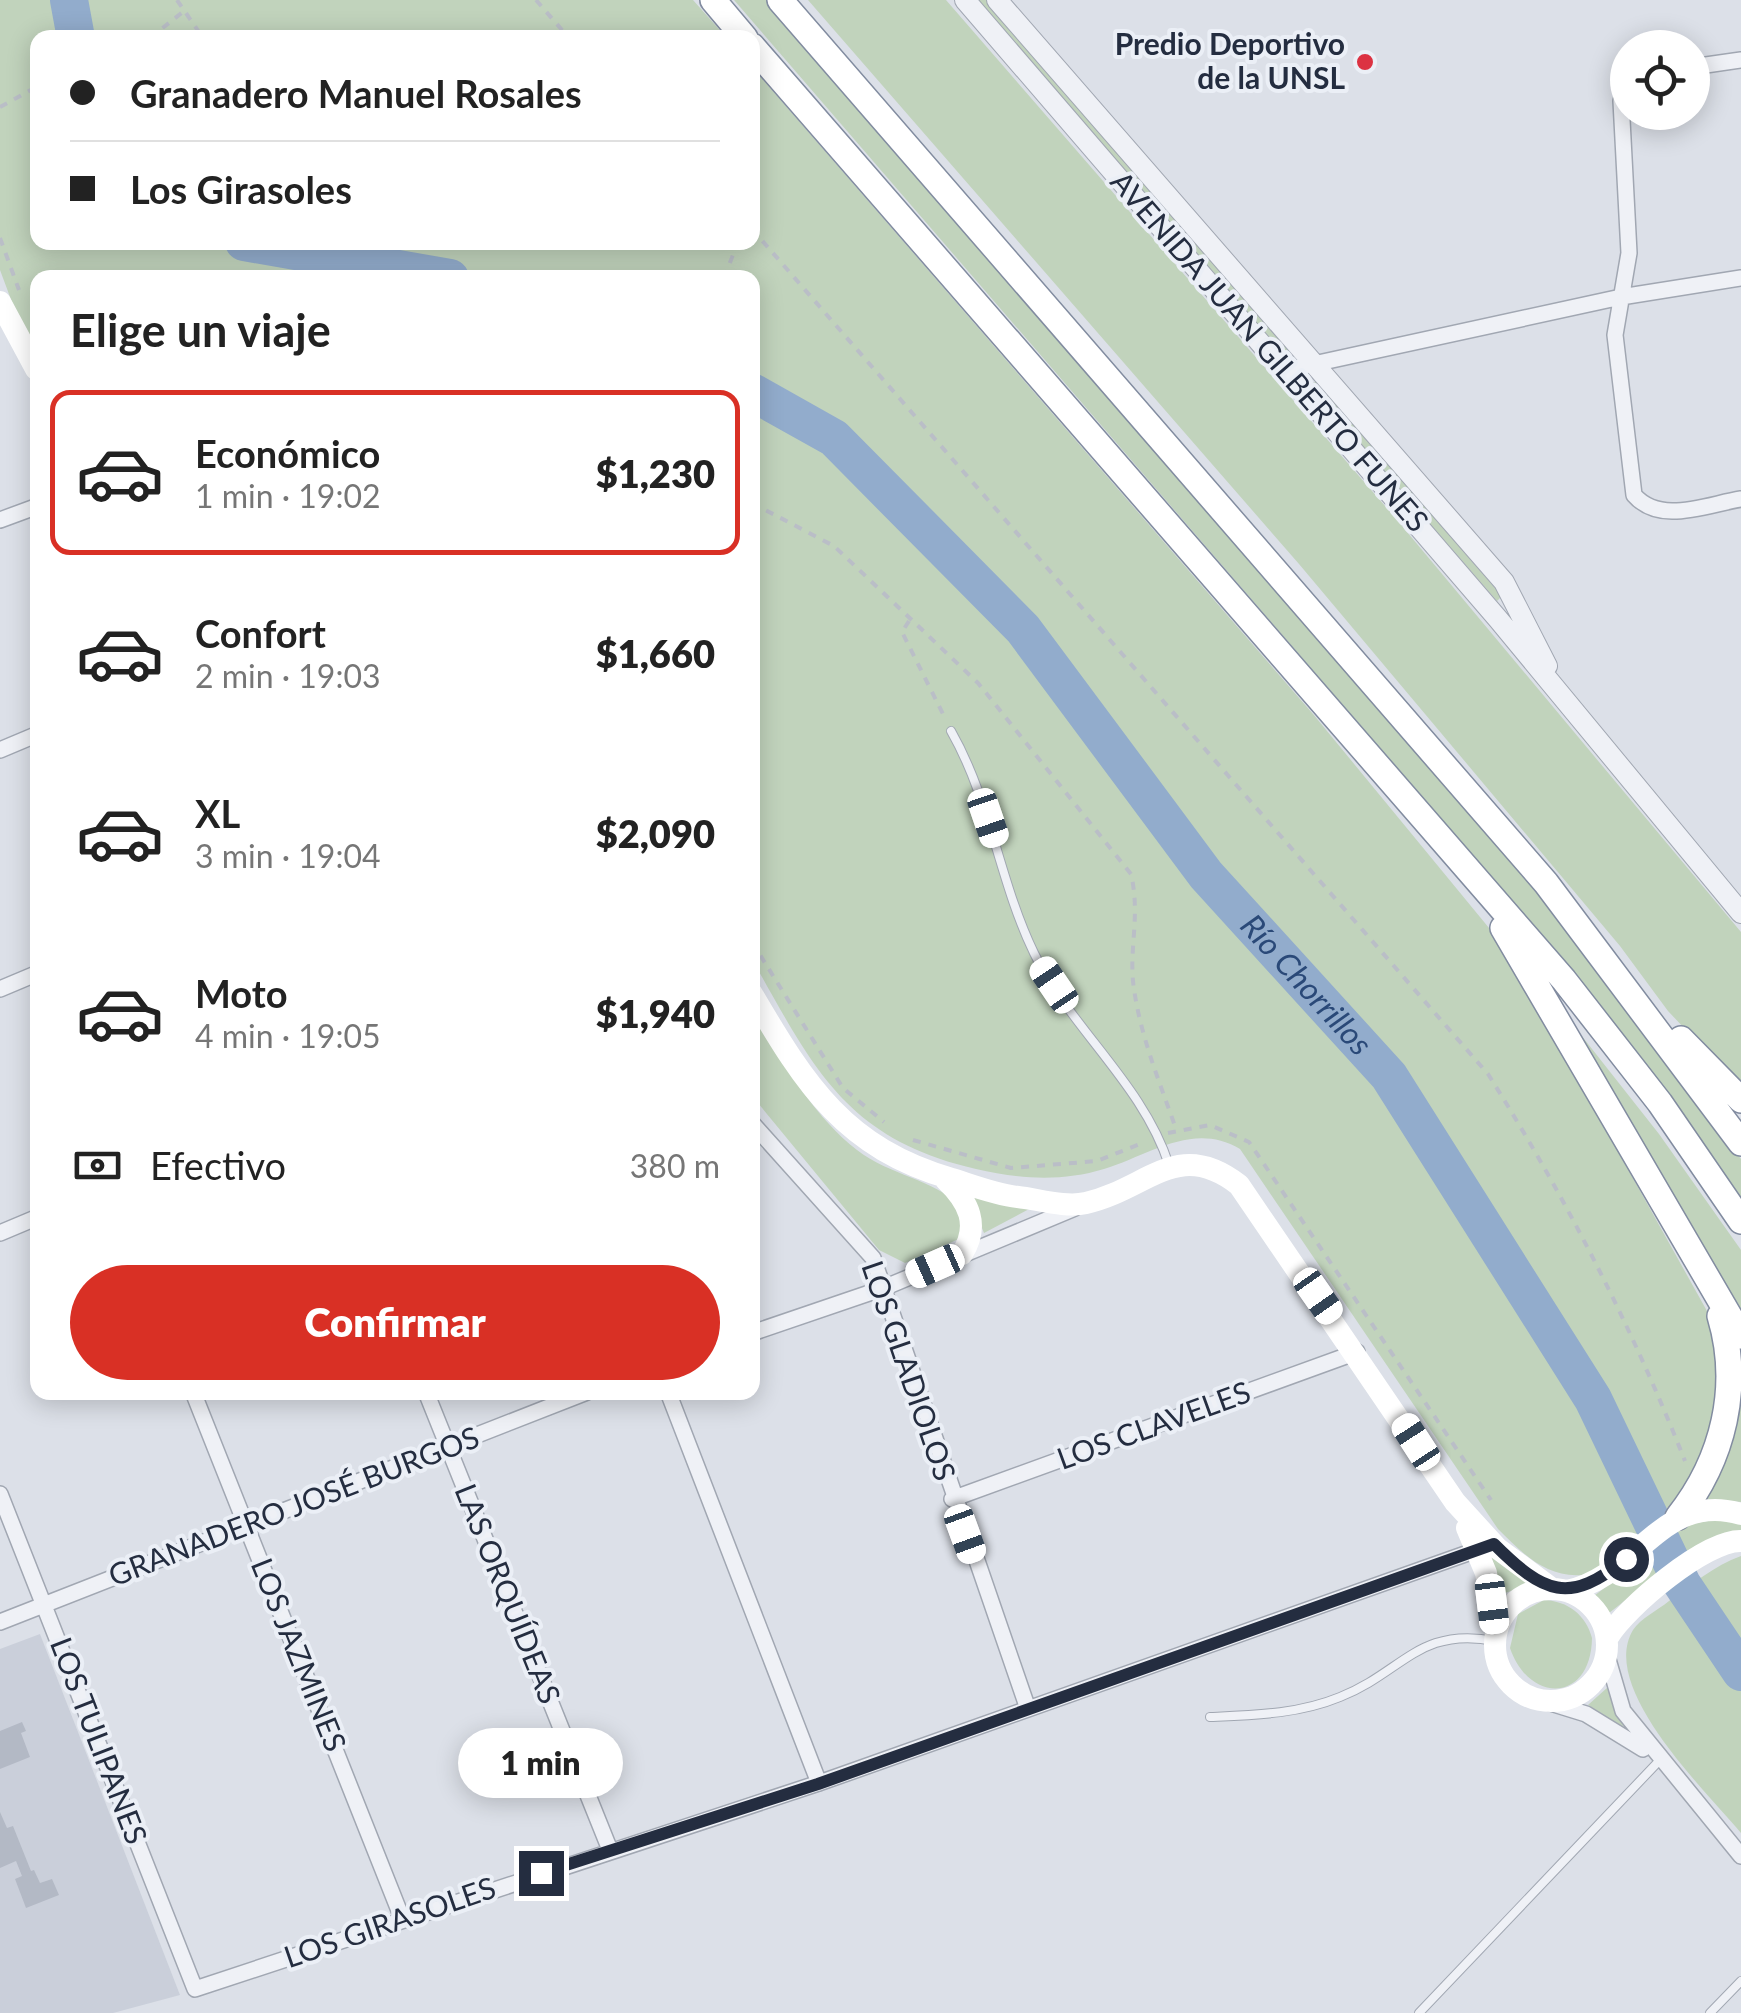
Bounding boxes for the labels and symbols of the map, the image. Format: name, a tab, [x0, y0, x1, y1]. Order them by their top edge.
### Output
place label: Predio Deportivo de la UNSL	[1115, 25, 1345, 95]
marker: Predio Deportivo de la UNSL	[1354, 51, 1376, 73]
street label: AVENIDA JUAN GILBERTO FUNES	[1104, 163, 1437, 538]
car	[964, 785, 1012, 851]
water label: Río Chorrillos	[1233, 906, 1381, 1062]
car	[1025, 952, 1083, 1018]
car	[901, 1240, 969, 1292]
street label: LOS GLADIOLOS	[855, 1256, 964, 1485]
car	[1289, 1263, 1347, 1329]
street label: LOS CLAVELES	[1052, 1372, 1255, 1476]
car	[1387, 1409, 1445, 1475]
street label: GRANADERO JOSÉ BURGOS	[103, 1418, 484, 1593]
street label: LAS ORQUÍDEAS	[448, 1478, 569, 1708]
car	[941, 1501, 989, 1567]
route start	[1604, 1537, 1649, 1582]
street label: LOS JAZMINES	[245, 1552, 355, 1756]
car	[1473, 1572, 1511, 1636]
street label: LOS TULIPANES	[44, 1632, 156, 1849]
callout: 1 min	[458, 1728, 624, 1798]
route end	[519, 1851, 564, 1896]
street label: LOS GIRASOLES	[279, 1868, 500, 1974]

